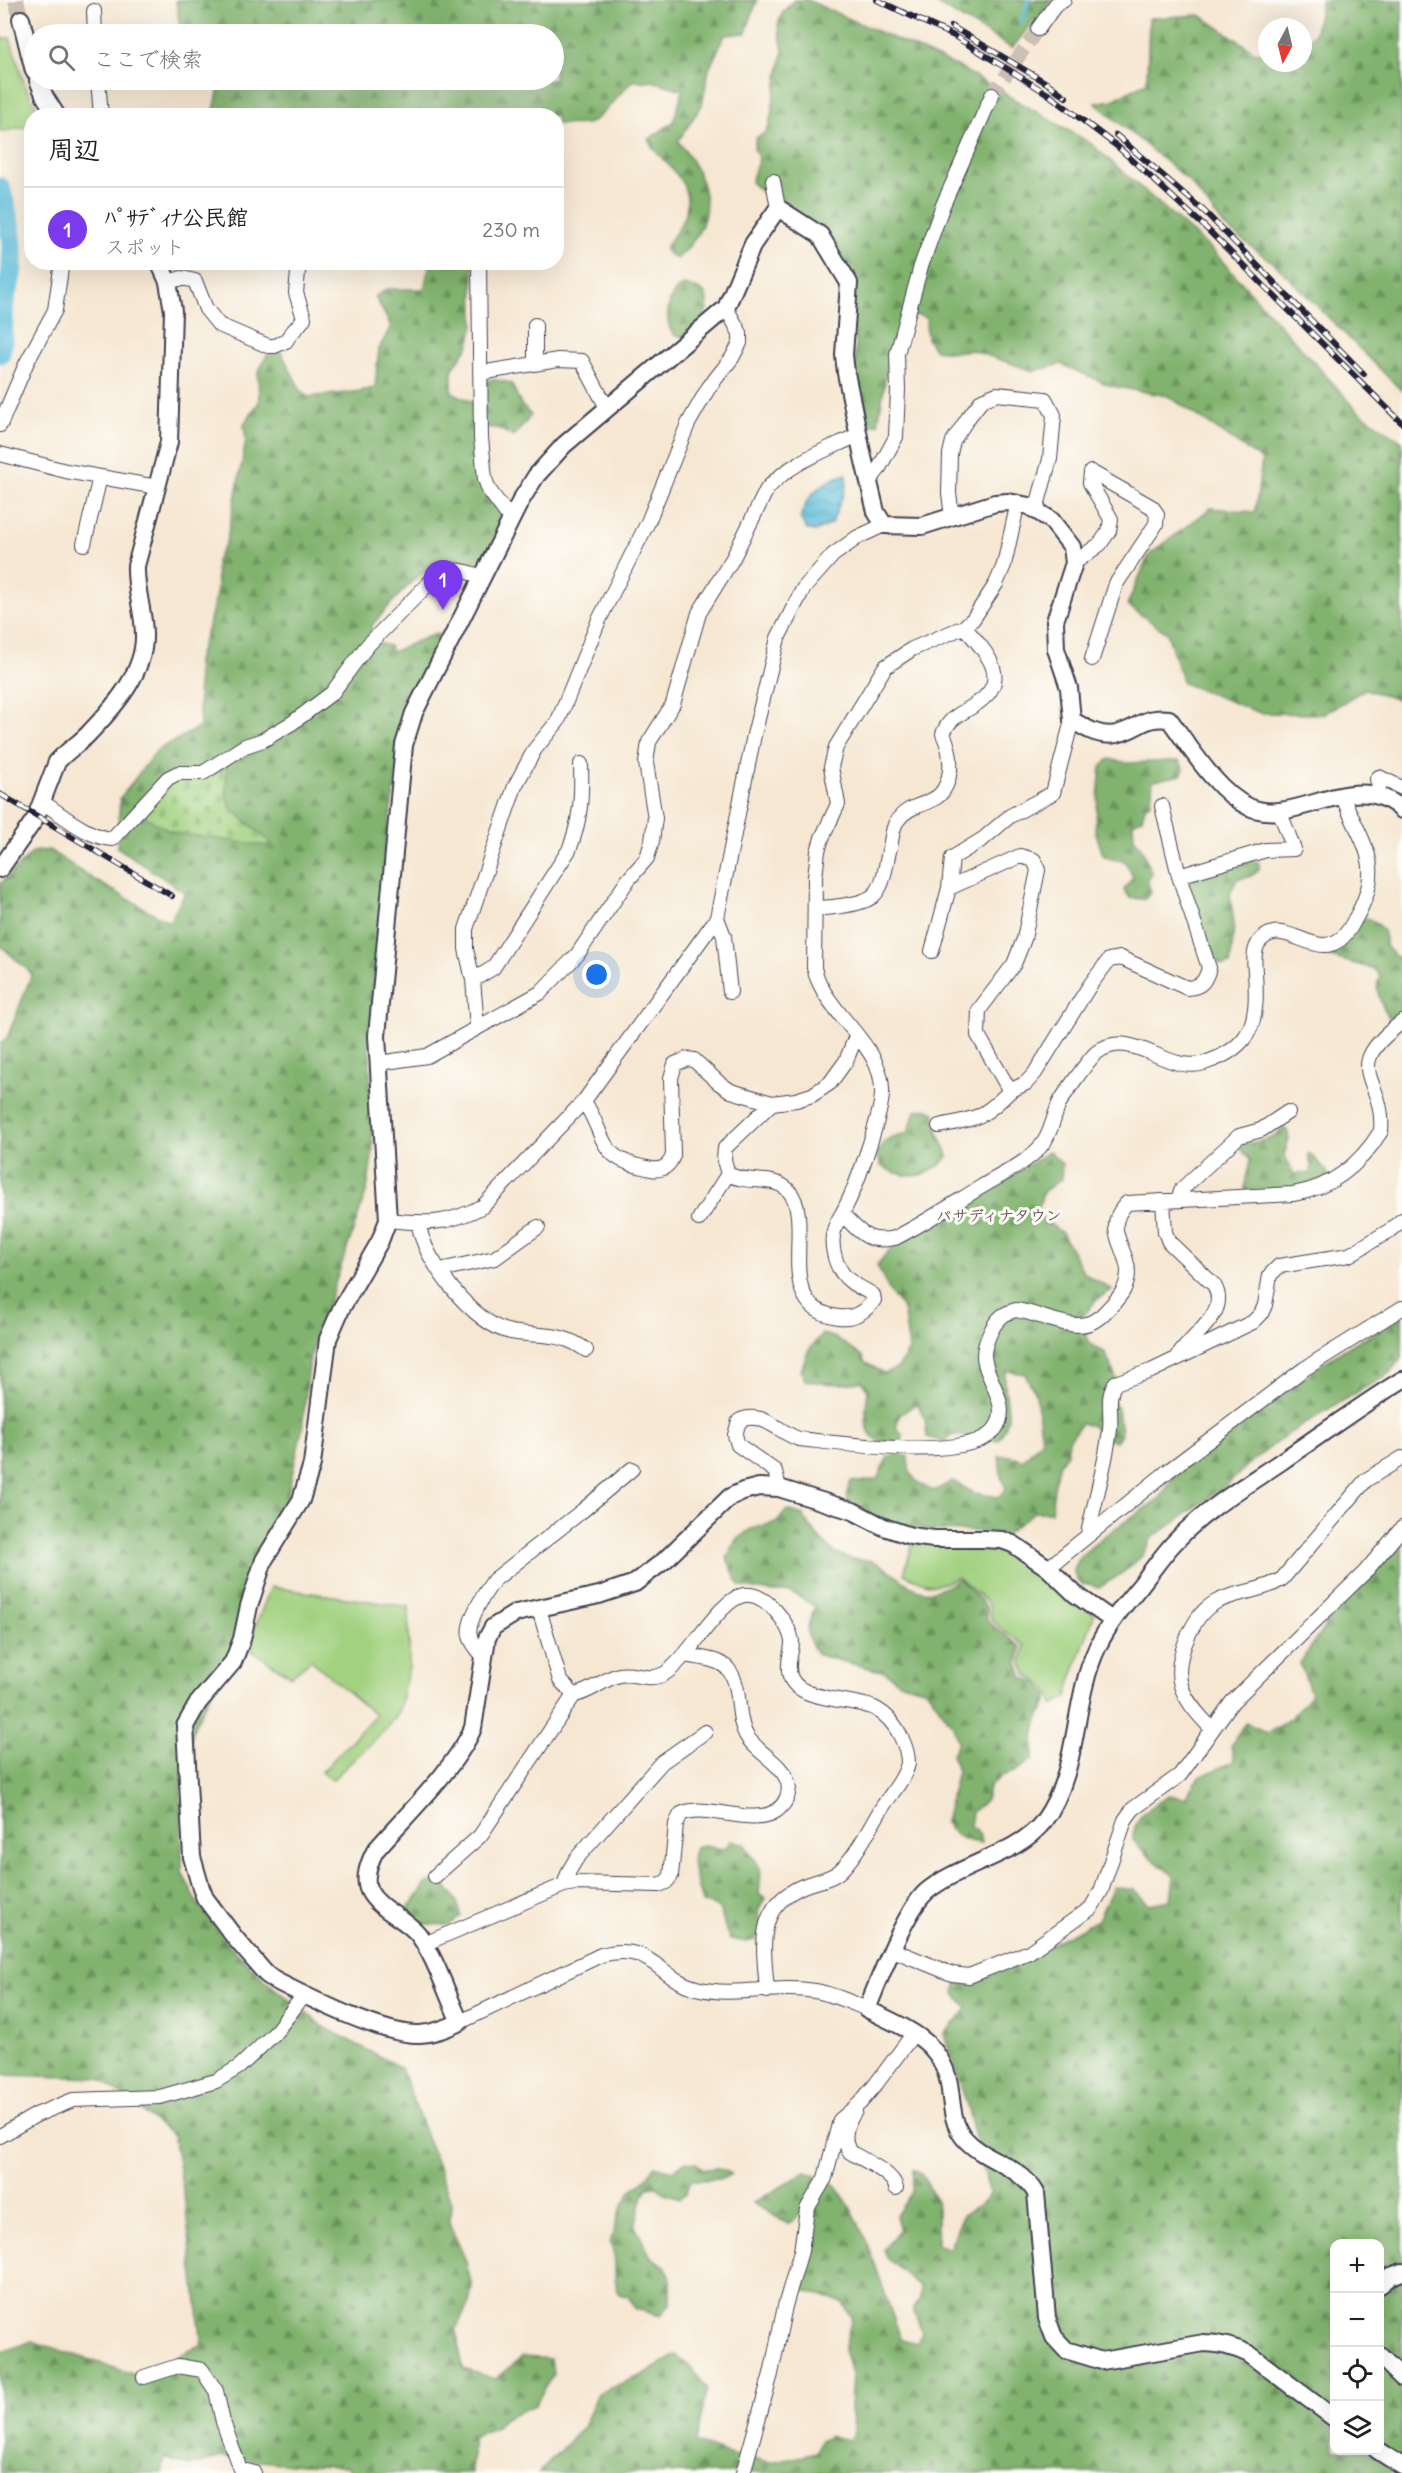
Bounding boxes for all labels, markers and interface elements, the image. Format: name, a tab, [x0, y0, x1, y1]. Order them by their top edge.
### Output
north arrow	[1258, 18, 1312, 72]
search box	[24, 24, 564, 90]
icon: search	[45, 41, 78, 74]
text: ここで検索	[93, 45, 203, 73]
text: 周辺	[48, 133, 100, 166]
text: ﾊﾟｻﾃﾞｨﾅ公民館	[105, 203, 248, 231]
text: 1	[64, 217, 71, 242]
text: 230 m	[482, 217, 540, 242]
text: スポット	[105, 234, 185, 259]
pin: 1	[424, 560, 462, 610]
your location	[582, 960, 611, 989]
district label: パサディナタウン	[936, 1205, 1062, 1225]
map controls	[1330, 2239, 1384, 2455]
button: +	[1330, 2239, 1384, 2293]
button: −	[1330, 2293, 1384, 2347]
button: locate	[1330, 2347, 1384, 2401]
button: layers	[1330, 2401, 1384, 2455]

